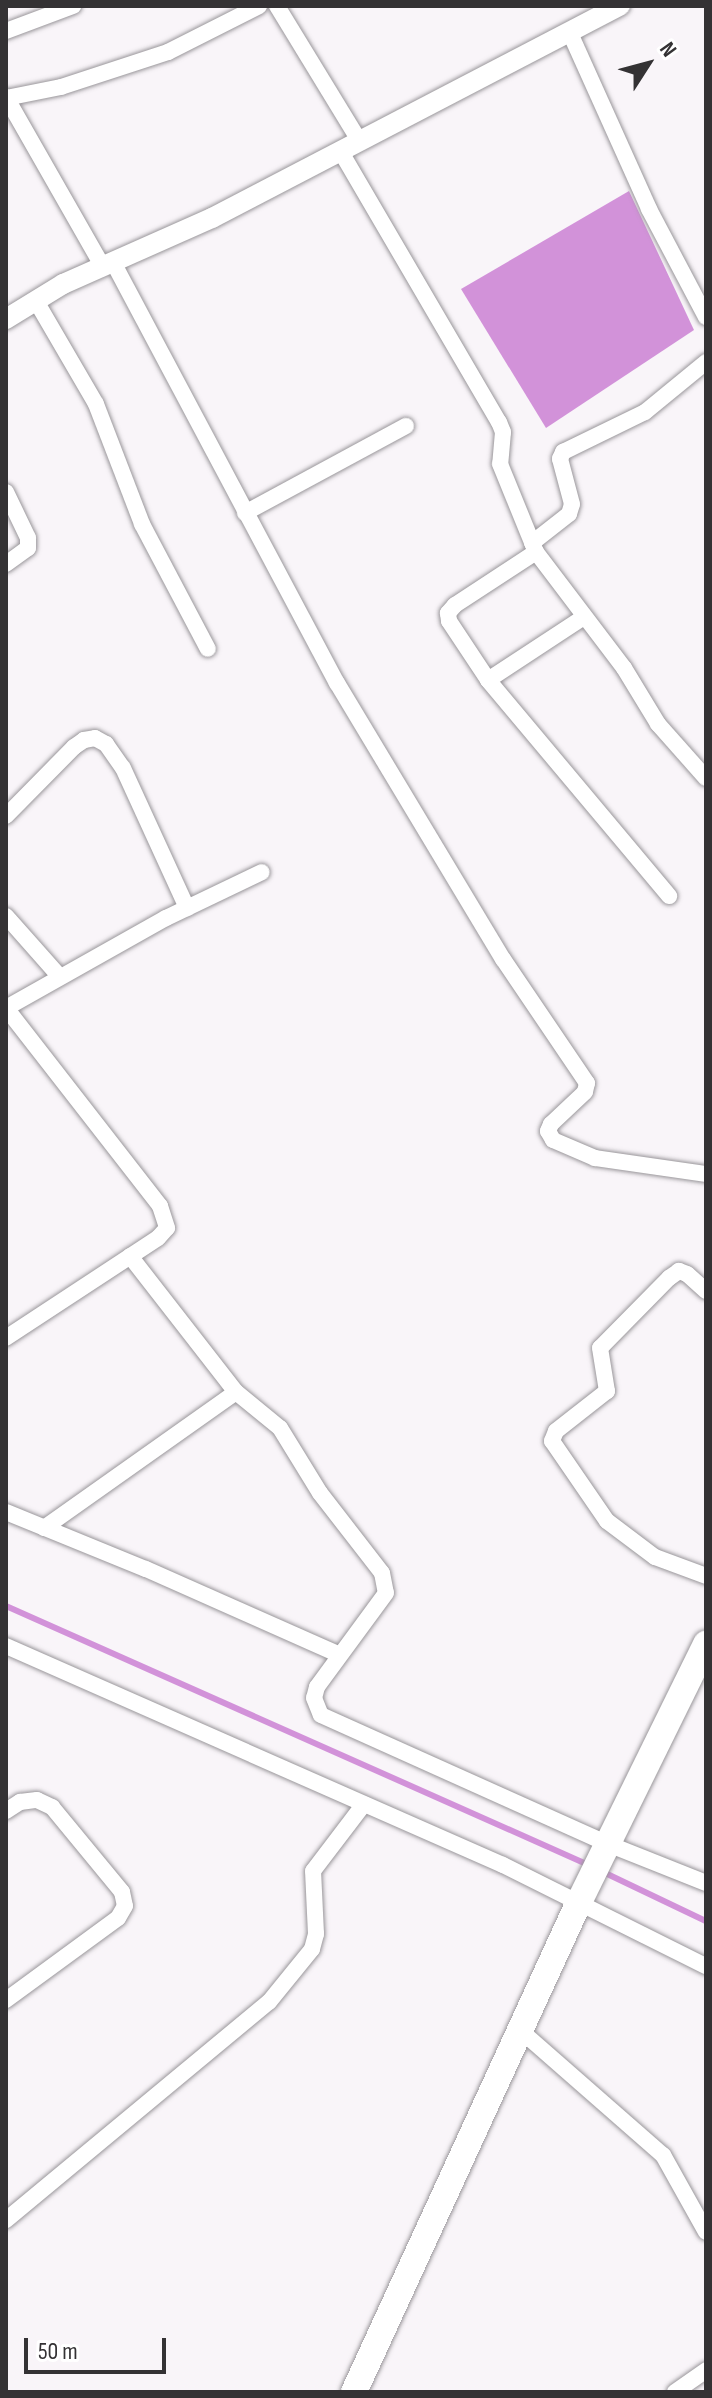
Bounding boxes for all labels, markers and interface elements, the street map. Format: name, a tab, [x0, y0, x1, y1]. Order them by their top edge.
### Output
north arrow	[608, 24, 688, 104]
text: N	[653, 37, 682, 62]
scale bar	[28, 2322, 170, 2372]
text: 50 m	[38, 2337, 78, 2366]

